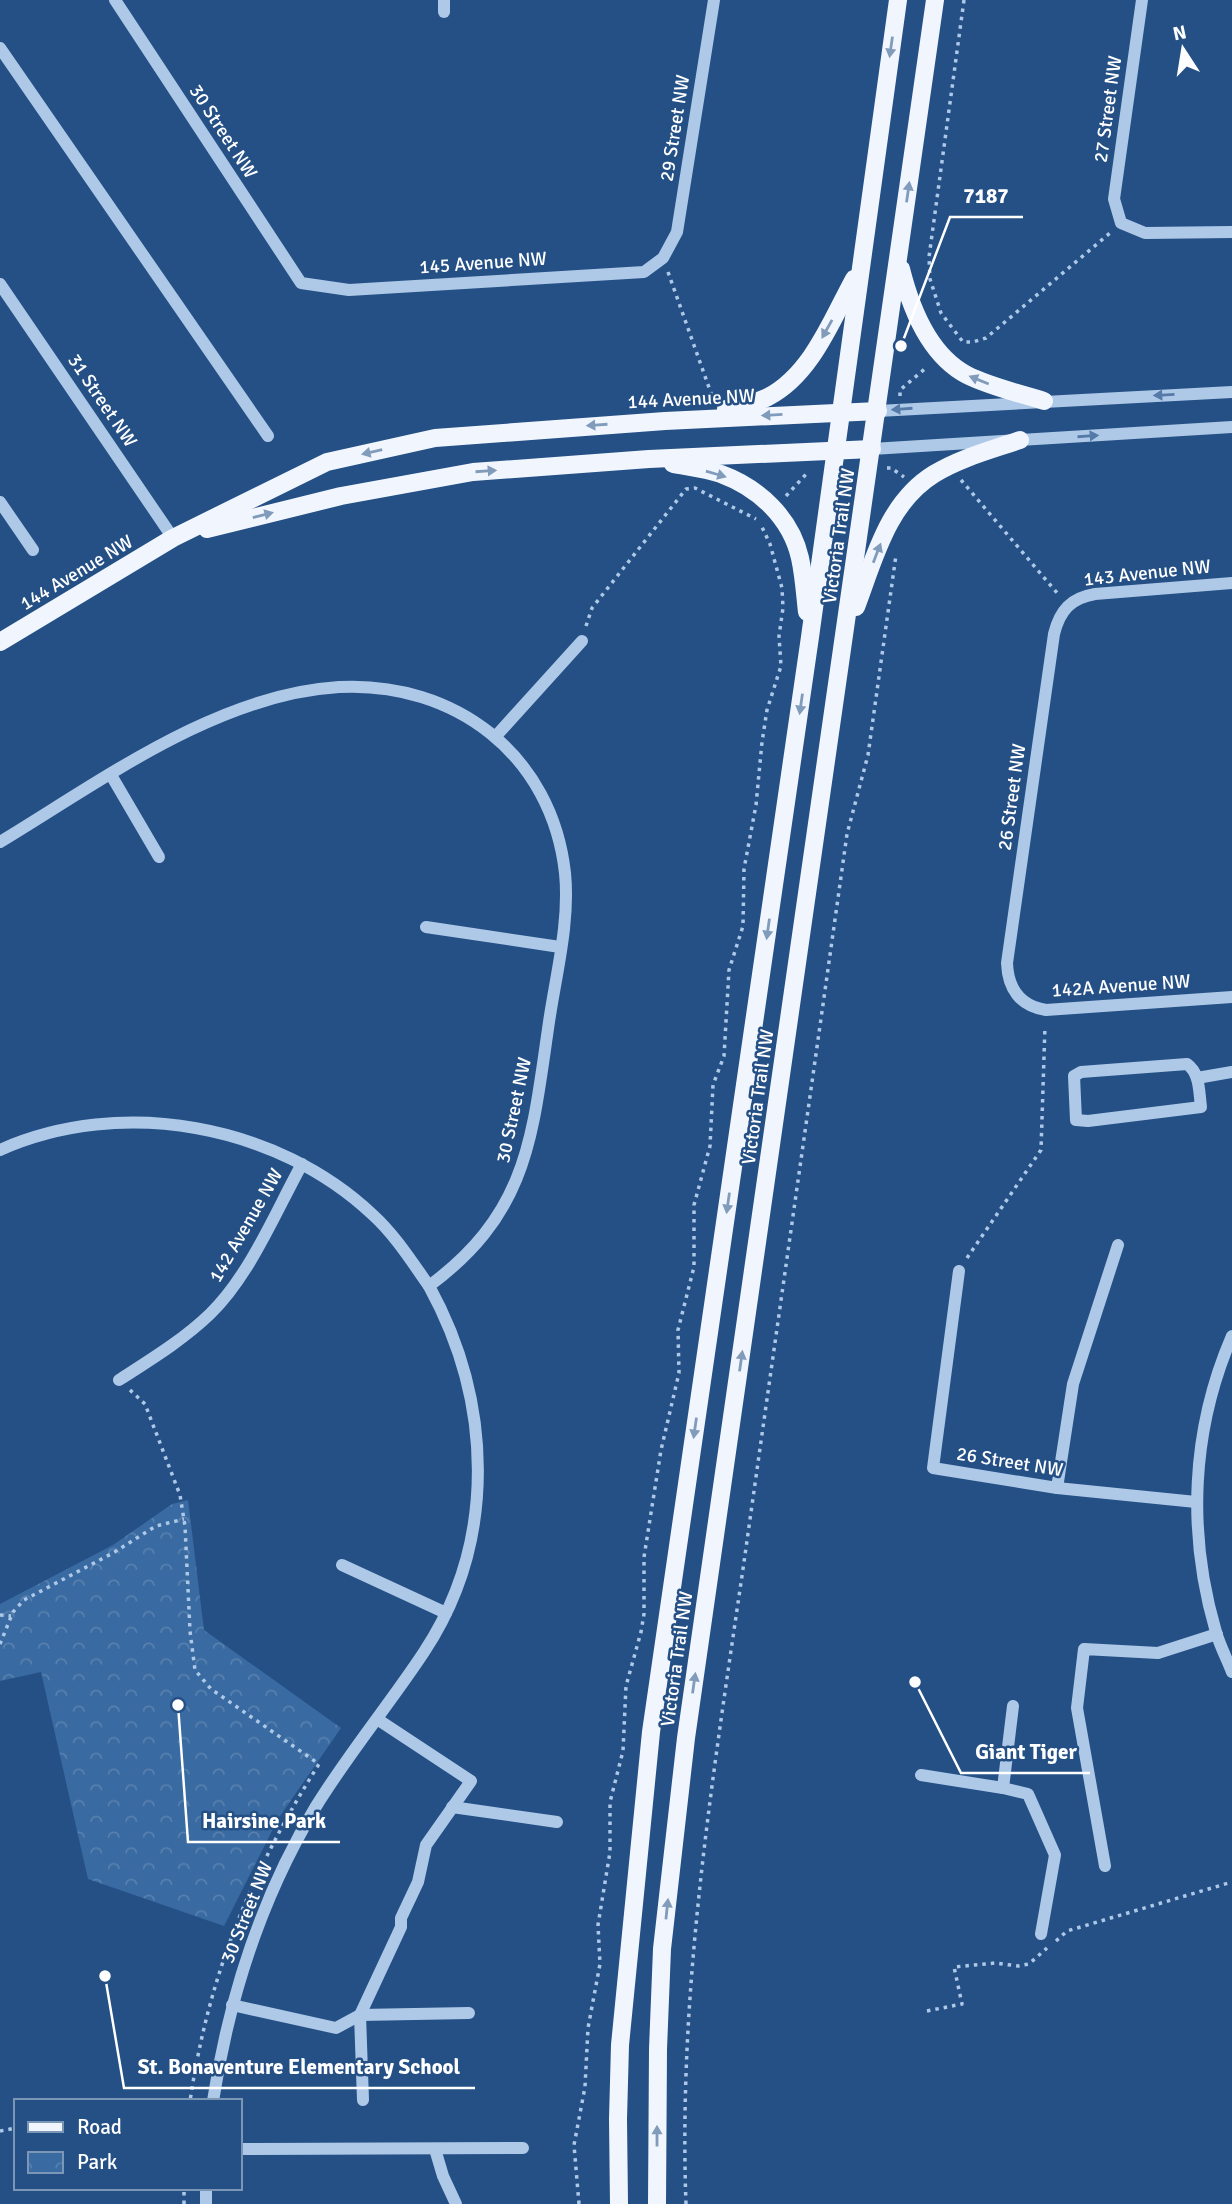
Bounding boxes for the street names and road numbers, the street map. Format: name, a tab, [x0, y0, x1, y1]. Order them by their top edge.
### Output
street label: 27 Street NW	[1089, 54, 1127, 164]
street label: 29 Street NW	[655, 73, 695, 183]
street label: 30 Street NW	[184, 80, 262, 183]
street label: 145 Avenue NW	[419, 247, 548, 279]
street label: 31 Street NW	[62, 349, 142, 452]
street label: 144 Avenue NW	[627, 384, 755, 414]
street label: Victoria Trail NW	[818, 467, 860, 605]
street label: 144 Avenue NW	[16, 530, 137, 616]
street label: 143 Avenue NW	[1082, 554, 1212, 592]
street label: 26 Street NW	[993, 742, 1031, 852]
street label: 142A Avenue NW	[1051, 969, 1191, 1003]
street label: Victoria Trail NW	[737, 1028, 779, 1166]
street label: 30 Street NW	[491, 1055, 537, 1165]
street label: 142 Avenue NW	[204, 1164, 288, 1287]
street label: 26 Street NW	[955, 1442, 1065, 1482]
street label: Victoria Trail NW	[656, 1590, 698, 1728]
street label: 30 Street NW	[216, 1858, 278, 1967]

